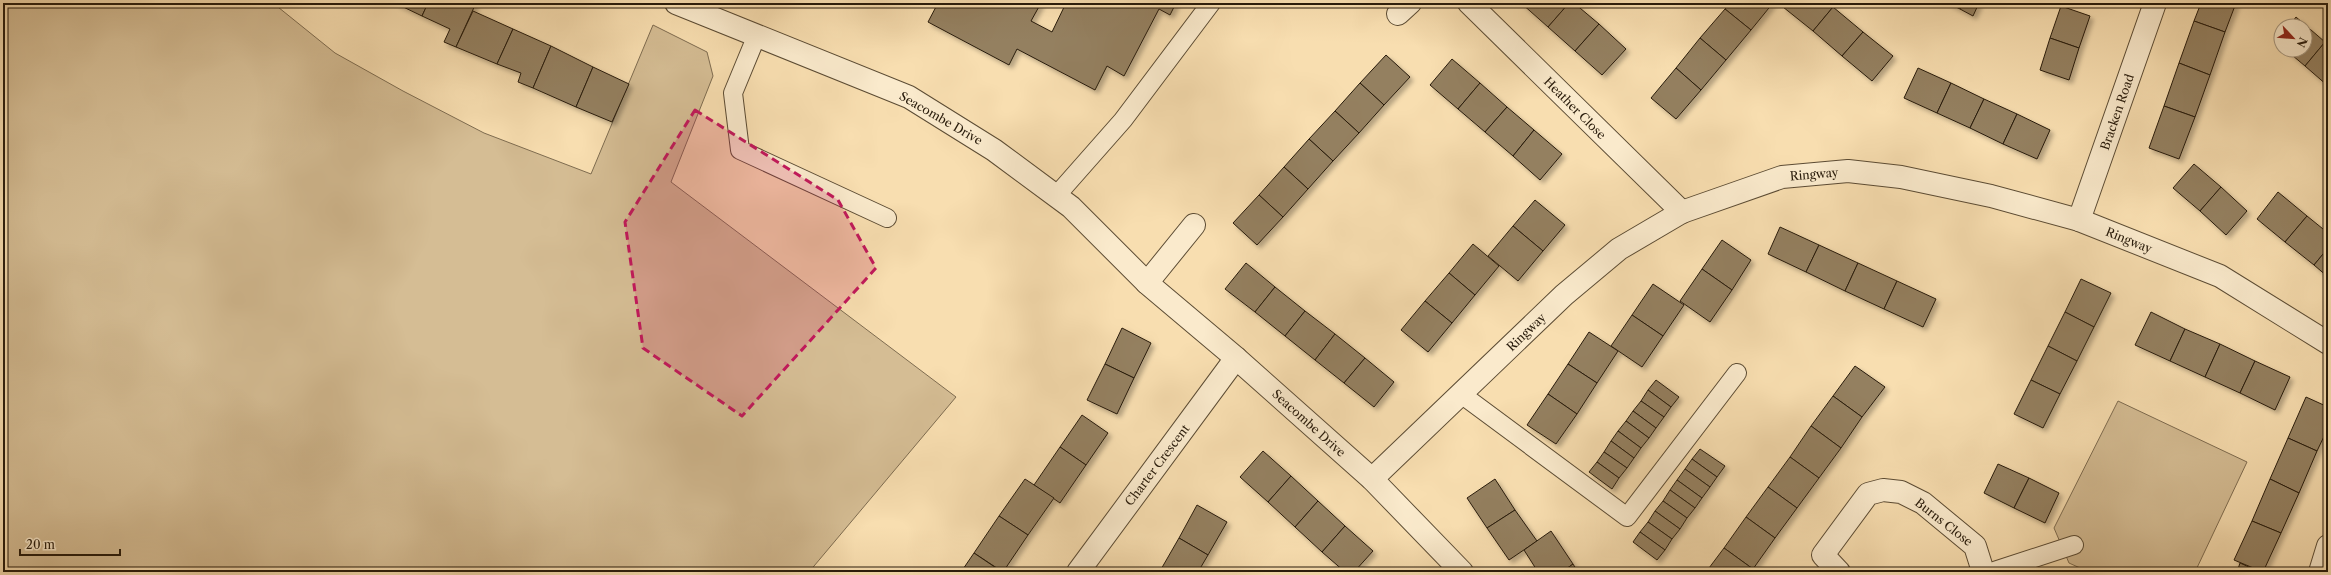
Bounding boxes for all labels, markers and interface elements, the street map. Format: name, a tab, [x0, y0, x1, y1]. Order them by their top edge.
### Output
north arrow	[2273, 18, 2313, 58]
text: N	[2293, 35, 2310, 50]
street label: Bracken Road	[2097, 71, 2137, 152]
street label: Heather Close	[1541, 74, 1609, 142]
street label: Seacombe Drive	[897, 88, 985, 148]
street label: Ringway	[1789, 164, 1839, 184]
street label: Ringway	[2104, 224, 2155, 256]
street label: Ringway	[1503, 310, 1549, 354]
street label: Seacombe Drive	[1269, 386, 1349, 460]
street label: Charter Crescent	[1122, 421, 1193, 509]
street label: Burns Close	[1912, 495, 1976, 549]
scale bar	[20, 531, 120, 557]
text: 20 m	[26, 537, 55, 552]

